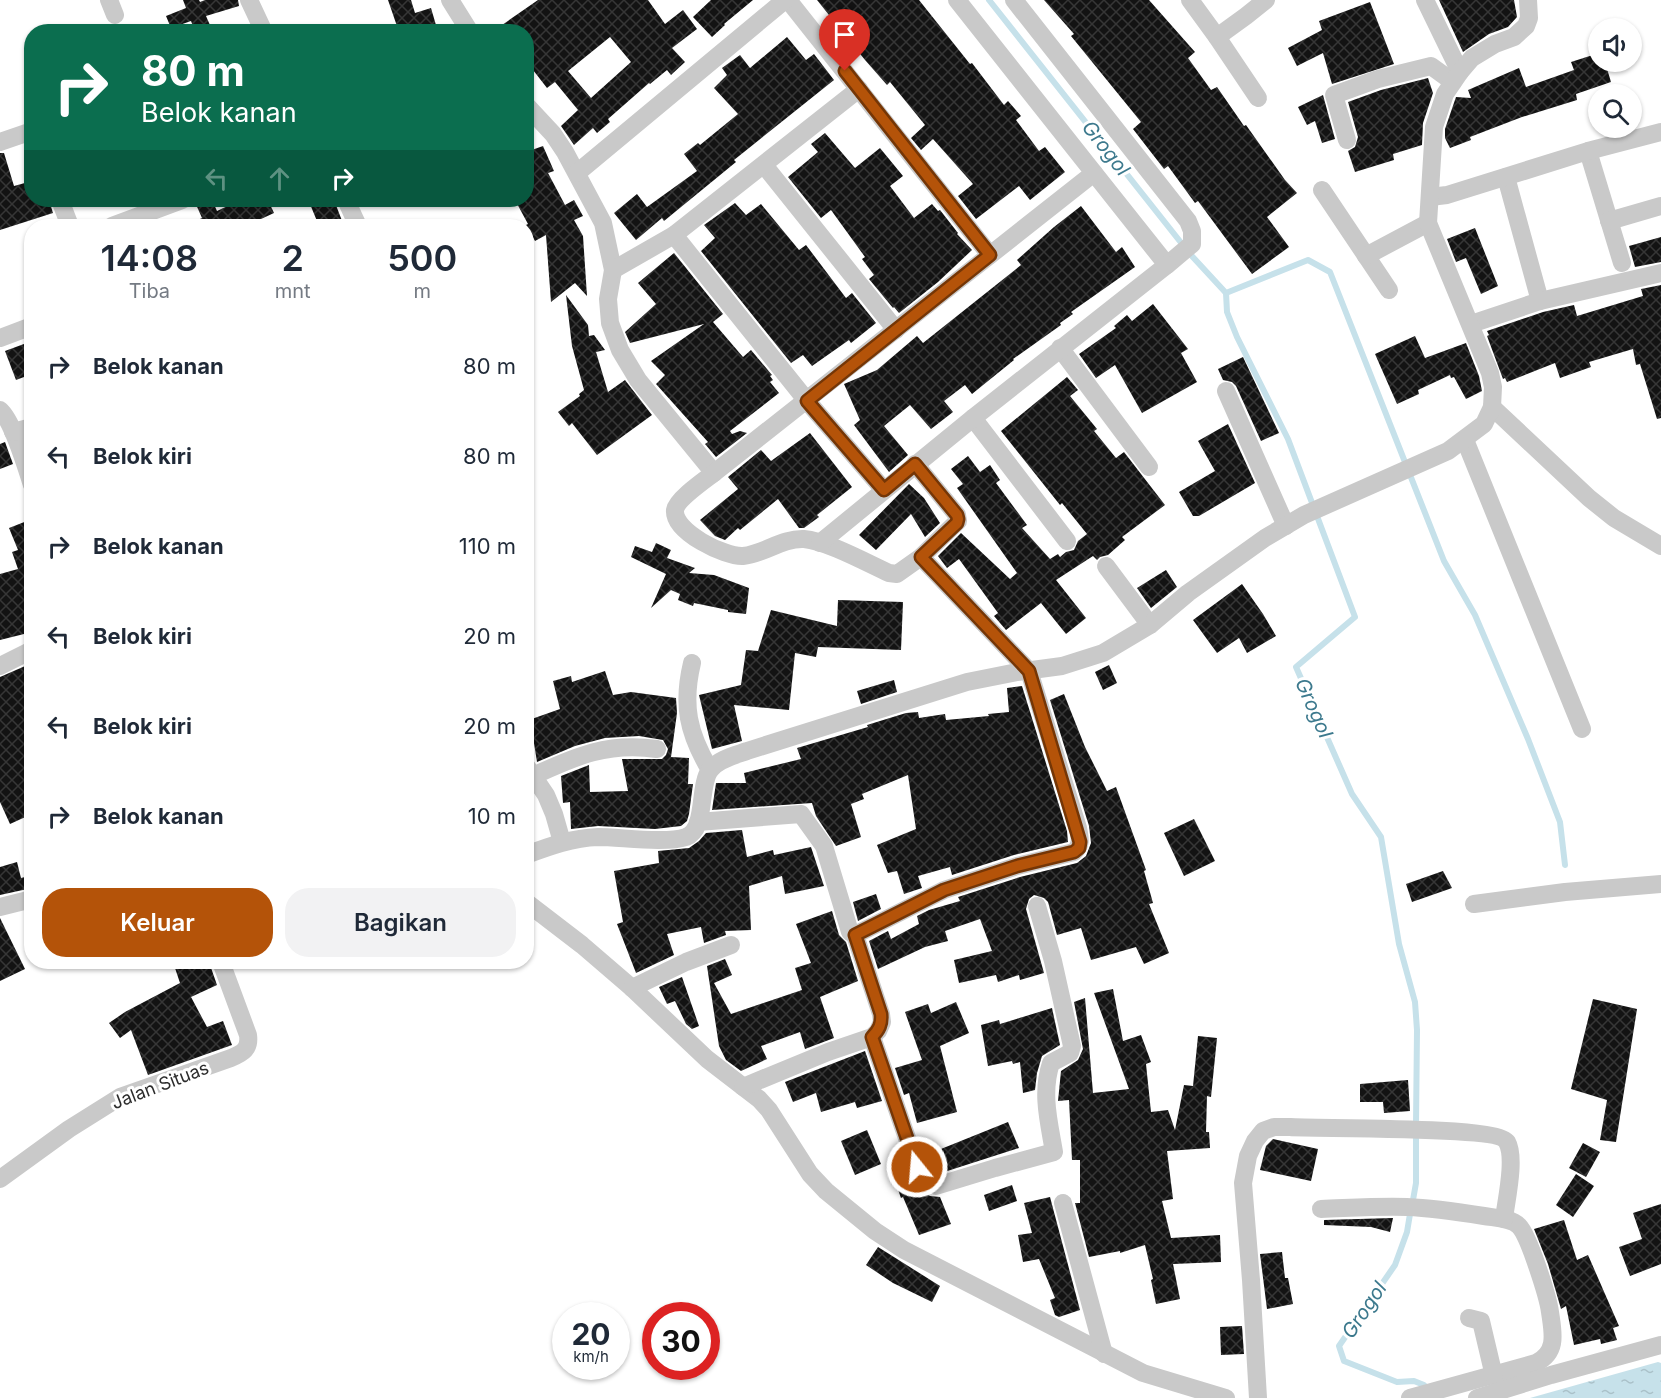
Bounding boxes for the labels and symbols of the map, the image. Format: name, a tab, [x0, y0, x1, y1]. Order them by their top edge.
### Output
pin	[819, 9, 870, 71]
water label: Grogol	[1077, 116, 1135, 180]
water label: Grogol	[1290, 674, 1338, 742]
street label: Jalan Situas	[108, 1057, 212, 1113]
position arrow	[885, 1135, 949, 1199]
water label: Grogol	[1336, 1277, 1392, 1343]
speed limit sign: 30	[642, 1302, 720, 1380]

